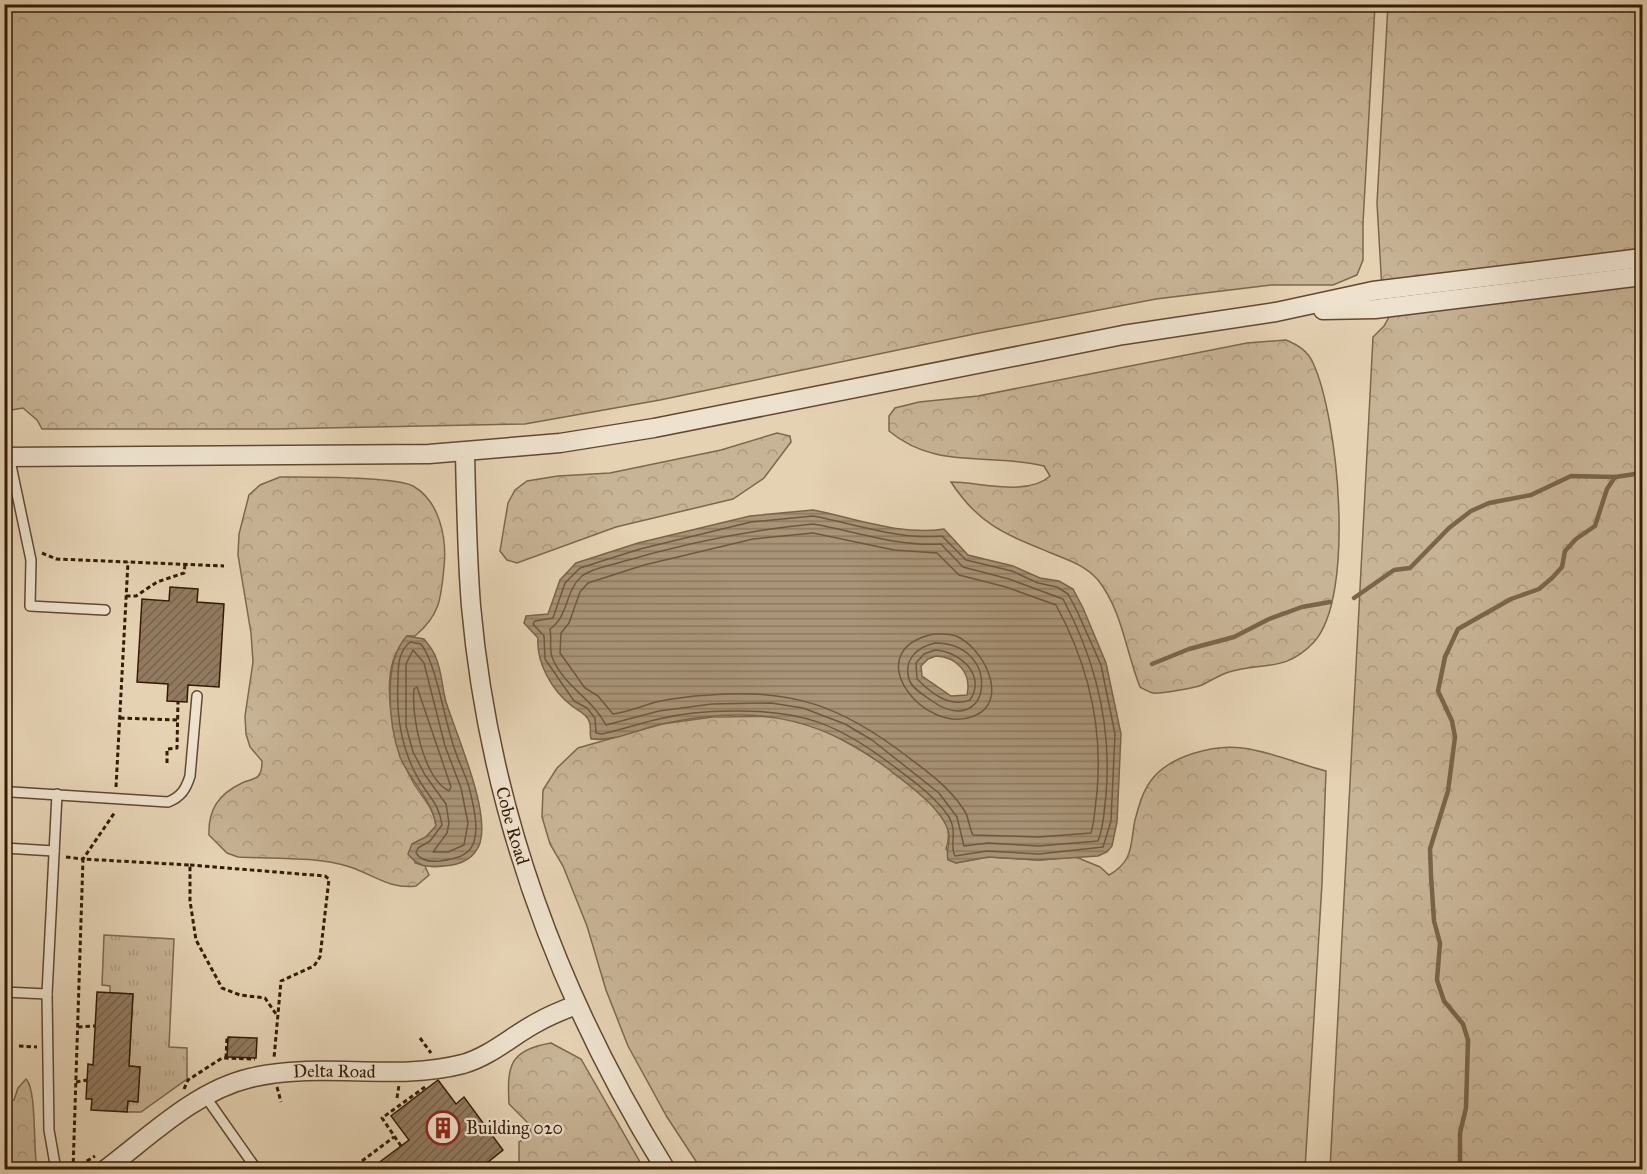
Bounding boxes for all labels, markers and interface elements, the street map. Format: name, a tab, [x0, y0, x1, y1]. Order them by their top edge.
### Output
street label: Cobe Road	[491, 784, 534, 867]
street label: Delta Road	[292, 1060, 376, 1083]
building icon: Building 020	[425, 1110, 461, 1146]
place label: Building 020	[466, 1117, 563, 1140]

